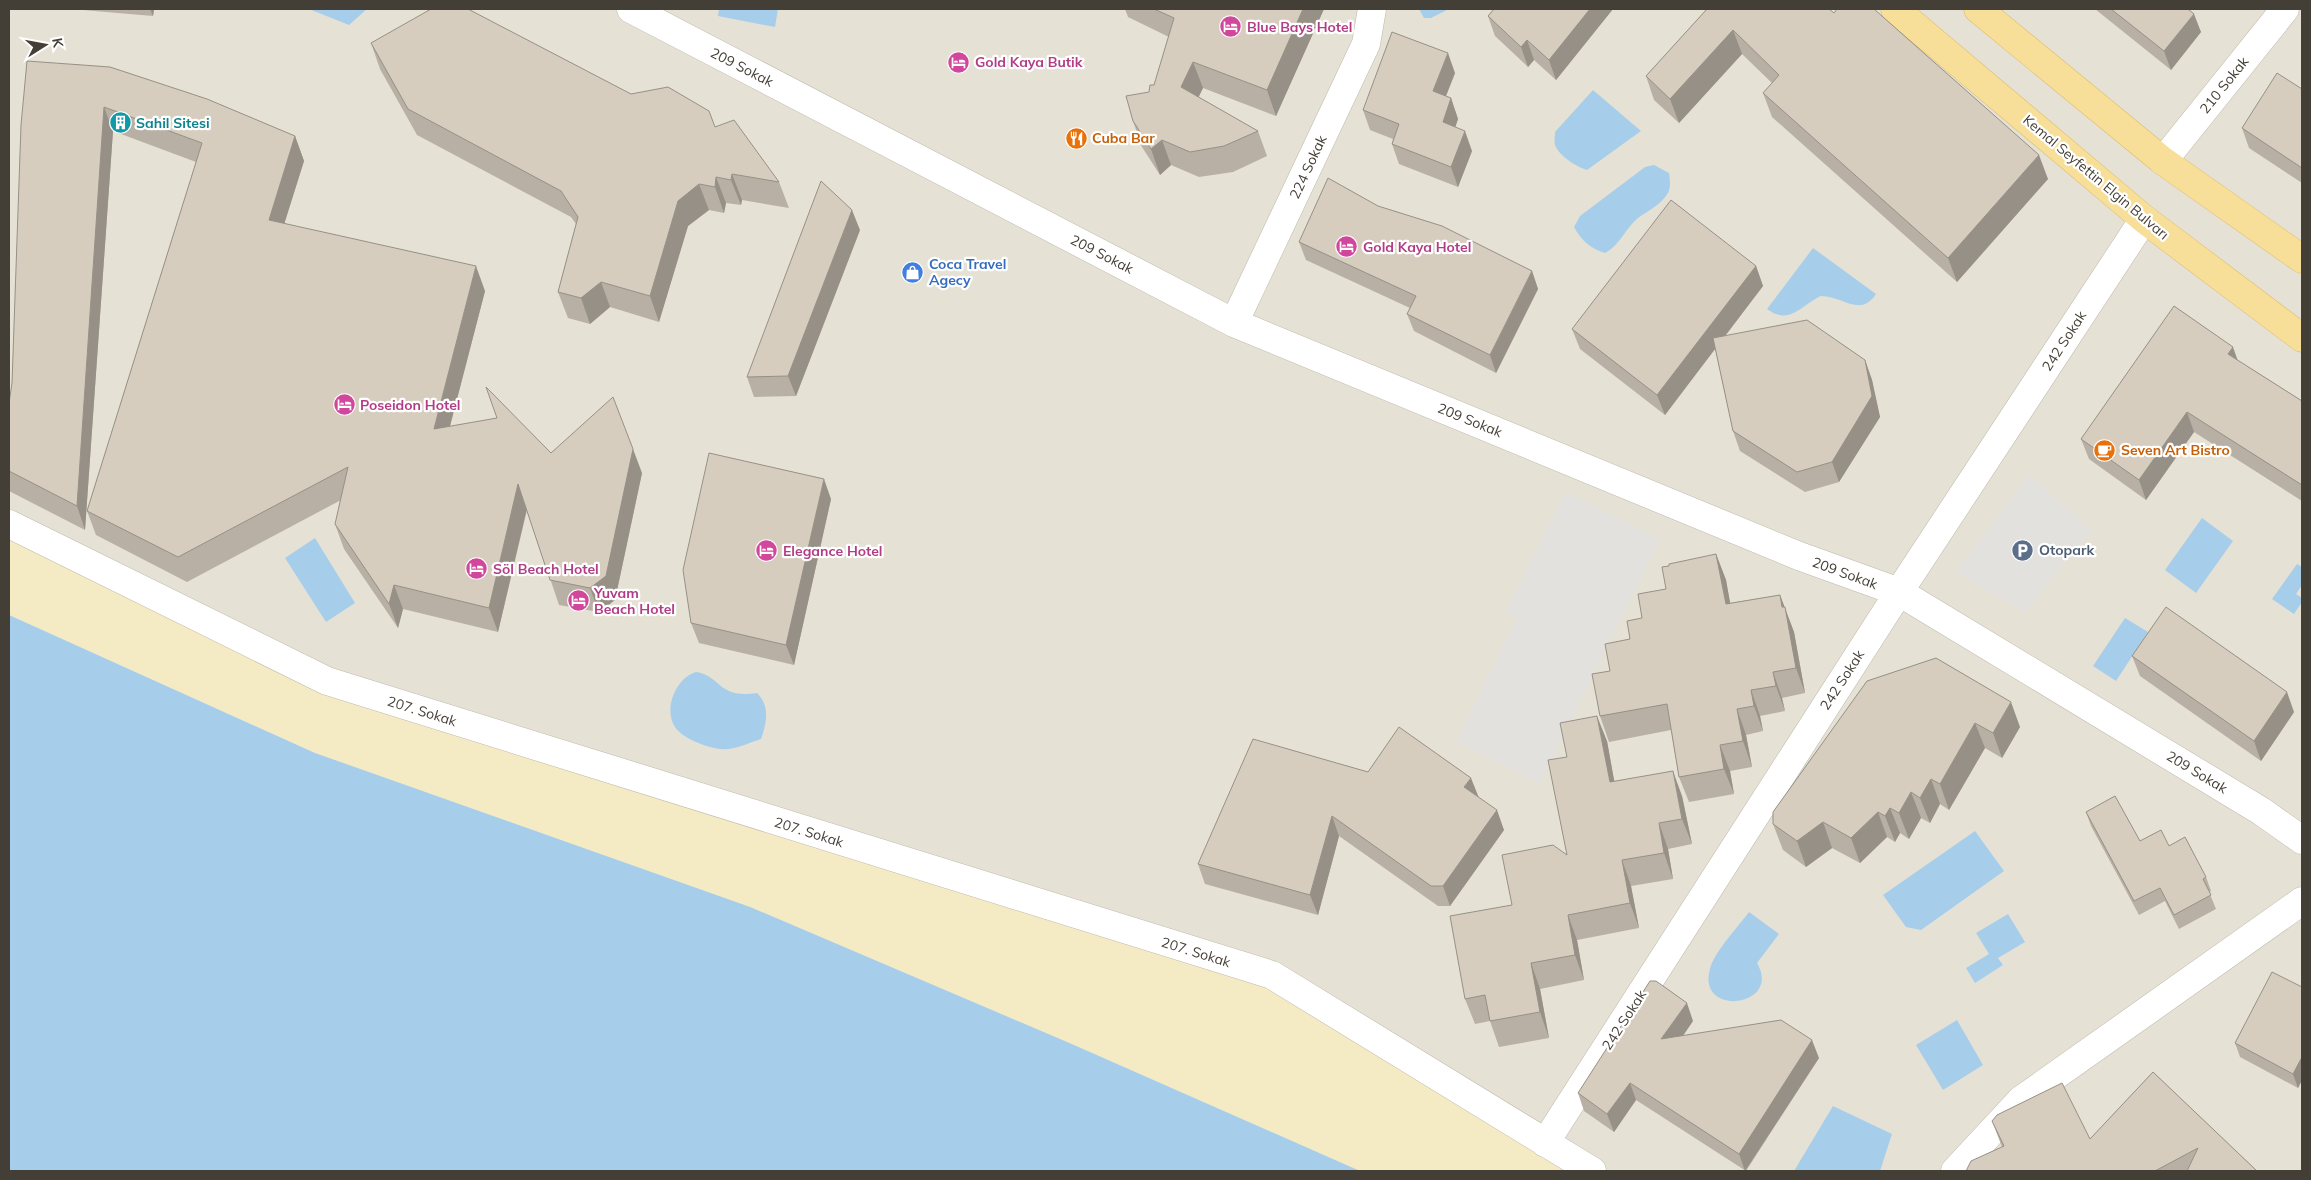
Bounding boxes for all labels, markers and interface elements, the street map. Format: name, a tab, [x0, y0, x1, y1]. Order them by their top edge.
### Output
hotel icon: Blue Bays Hotel	[1219, 15, 1243, 39]
place label: Blue Bays Hotel	[1247, 18, 1352, 36]
north arrow	[20, 20, 70, 70]
text: K	[48, 36, 68, 49]
street label: 209 Sokak	[707, 43, 777, 91]
hotel icon: Gold Kaya Butik	[947, 50, 971, 74]
street label: 210 Sokak	[2196, 52, 2253, 117]
place label: Gold Kaya Butik	[975, 53, 1083, 71]
building icon: Sahil Sitesi	[108, 111, 132, 135]
street label: Kemal Seyfettin Elgin Bulvarı	[2019, 111, 2173, 243]
place label: Sahil Sitesi	[136, 114, 210, 132]
restaurant icon: Cuba Bar	[1064, 126, 1088, 150]
place label: Cuba Bar	[1092, 129, 1155, 147]
street label: 224 Sokak	[1285, 132, 1331, 202]
street label: 209 Sokak	[1067, 230, 1137, 278]
hotel icon: Gold Kaya Hotel	[1335, 235, 1359, 259]
place label: Gold Kaya Hotel	[1363, 238, 1471, 256]
place label: Coca Travel Agecy	[929, 255, 1006, 289]
shop icon: Coca Travel Agecy	[901, 260, 925, 284]
street label: 242 Sokak	[2038, 307, 2091, 375]
hotel icon: Poseidon Hotel	[332, 393, 356, 417]
place label: Poseidon Hotel	[360, 396, 460, 414]
street label: 209 Sokak	[1435, 399, 1506, 441]
cafe icon: Seven Art Bistro	[2093, 438, 2117, 462]
place label: Seven Art Bistro	[2121, 441, 2230, 459]
parking icon: Otopark	[2011, 538, 2035, 562]
hotel icon: Elegance Hotel	[755, 539, 779, 563]
place label: Otopark	[2039, 541, 2094, 559]
place label: Elegance Hotel	[783, 542, 883, 560]
street label: 209 Sokak	[1810, 553, 1881, 593]
hotel icon: Söl Beach Hotel	[465, 557, 489, 581]
place label: Söl Beach Hotel	[493, 560, 599, 578]
place label: Yuvam Beach Hotel	[593, 584, 675, 618]
hotel icon: Yuvam Beach Hotel	[566, 589, 590, 613]
street label: 242 Sokak	[1816, 646, 1869, 714]
street label: 207. Sokak	[385, 692, 460, 730]
street label: 209 Sokak	[2163, 747, 2232, 798]
street label: 207. Sokak	[772, 813, 847, 851]
street label: 207. Sokak	[1159, 933, 1234, 971]
street label: 242 Sokak	[1598, 986, 1651, 1054]

